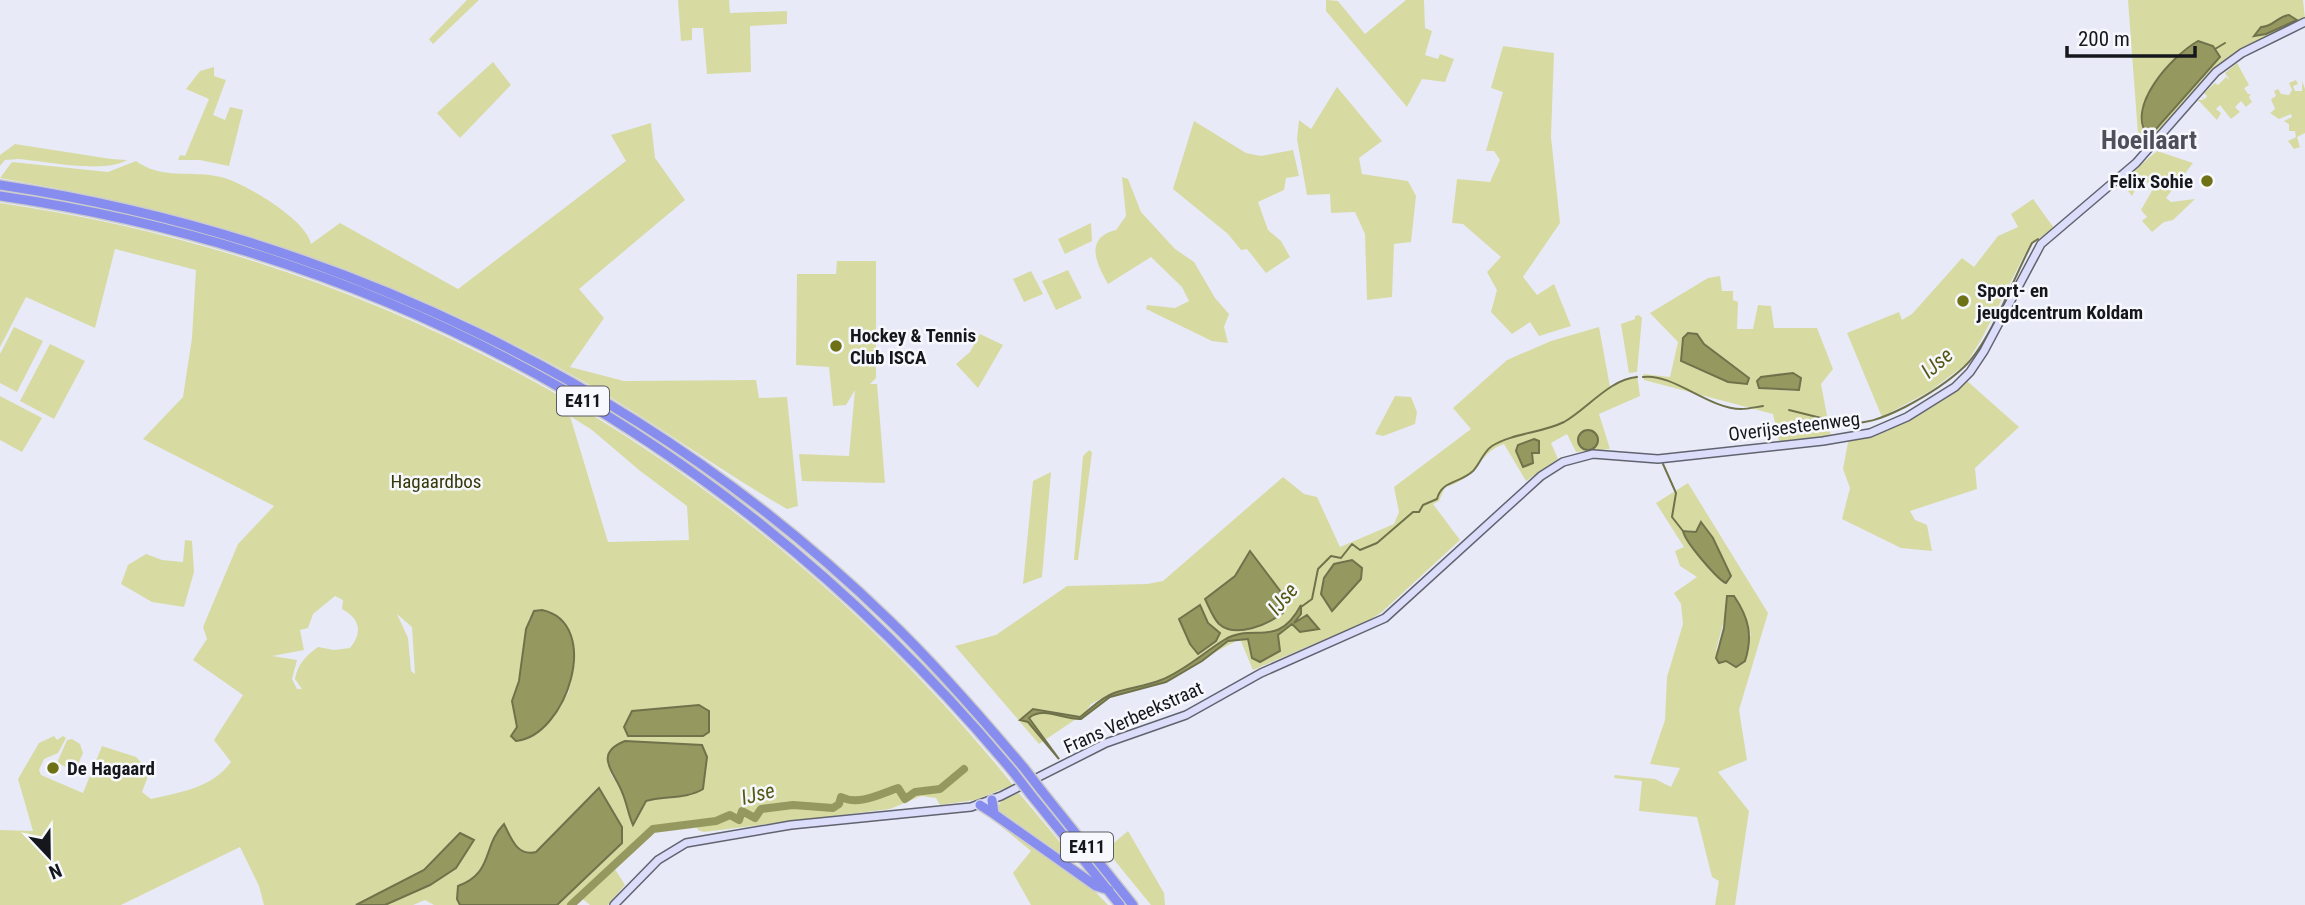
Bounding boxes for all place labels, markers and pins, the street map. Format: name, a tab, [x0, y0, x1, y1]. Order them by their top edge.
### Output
place label: Felix Sohie	[2110, 170, 2193, 193]
marker: Felix Sohie	[2199, 173, 2215, 189]
place label: Sport- en jeugdcentrum Koldam	[1976, 279, 2143, 324]
marker: Sport- en jeugdcentrum Koldam	[1955, 293, 1971, 309]
place label: Hockey & Tennis Club ISCA	[850, 324, 976, 369]
marker: Hockey & Tennis Club ISCA	[828, 338, 844, 354]
place label: De Hagaard	[67, 757, 155, 780]
marker: De Hagaard	[45, 760, 61, 776]

